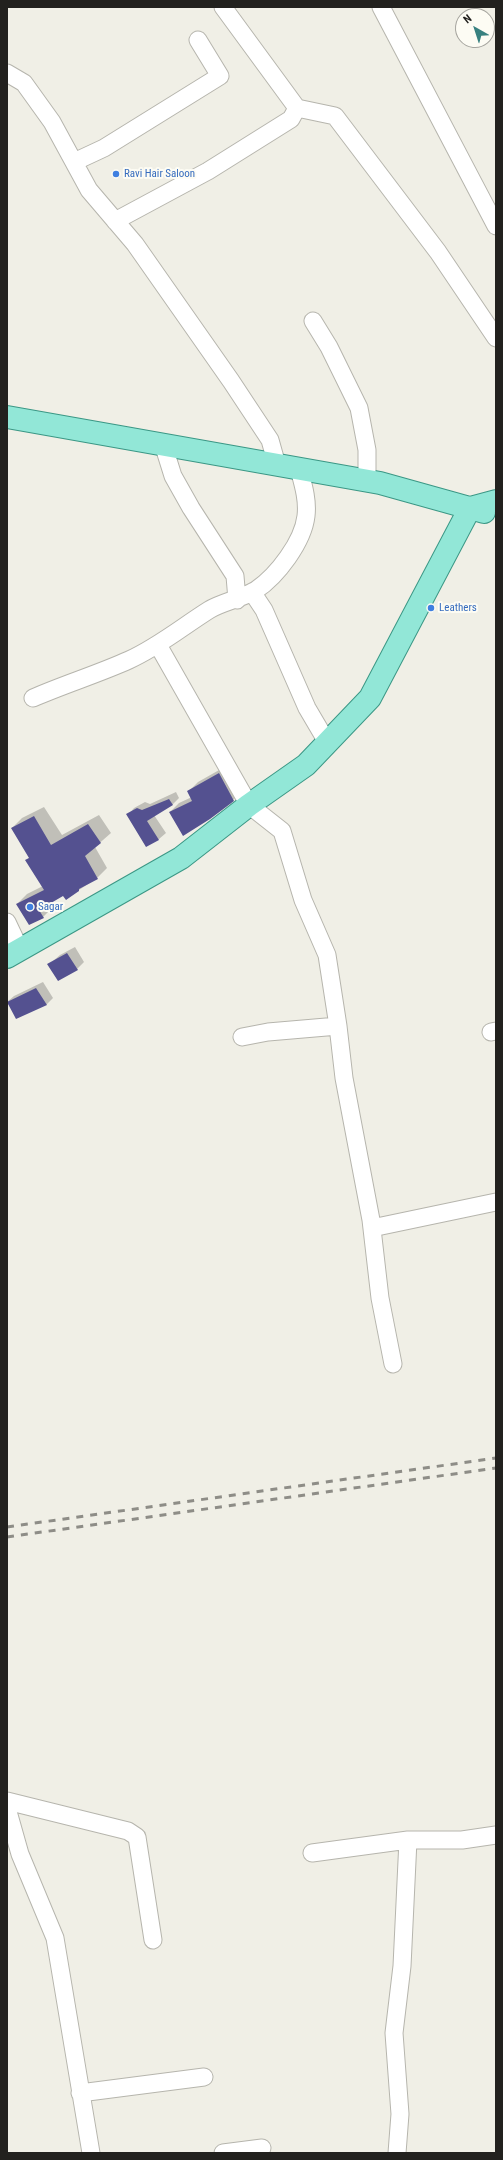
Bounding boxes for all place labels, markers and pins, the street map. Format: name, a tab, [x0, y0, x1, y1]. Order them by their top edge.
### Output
place label: Ravi Hair Saloon	[124, 167, 195, 181]
marker: Ravi Hair Saloon	[111, 169, 121, 179]
place label: Leathers	[439, 601, 477, 615]
marker: Leathers	[426, 603, 436, 613]
place label: Sagar	[38, 900, 63, 914]
marker: Sagar	[25, 902, 35, 912]

